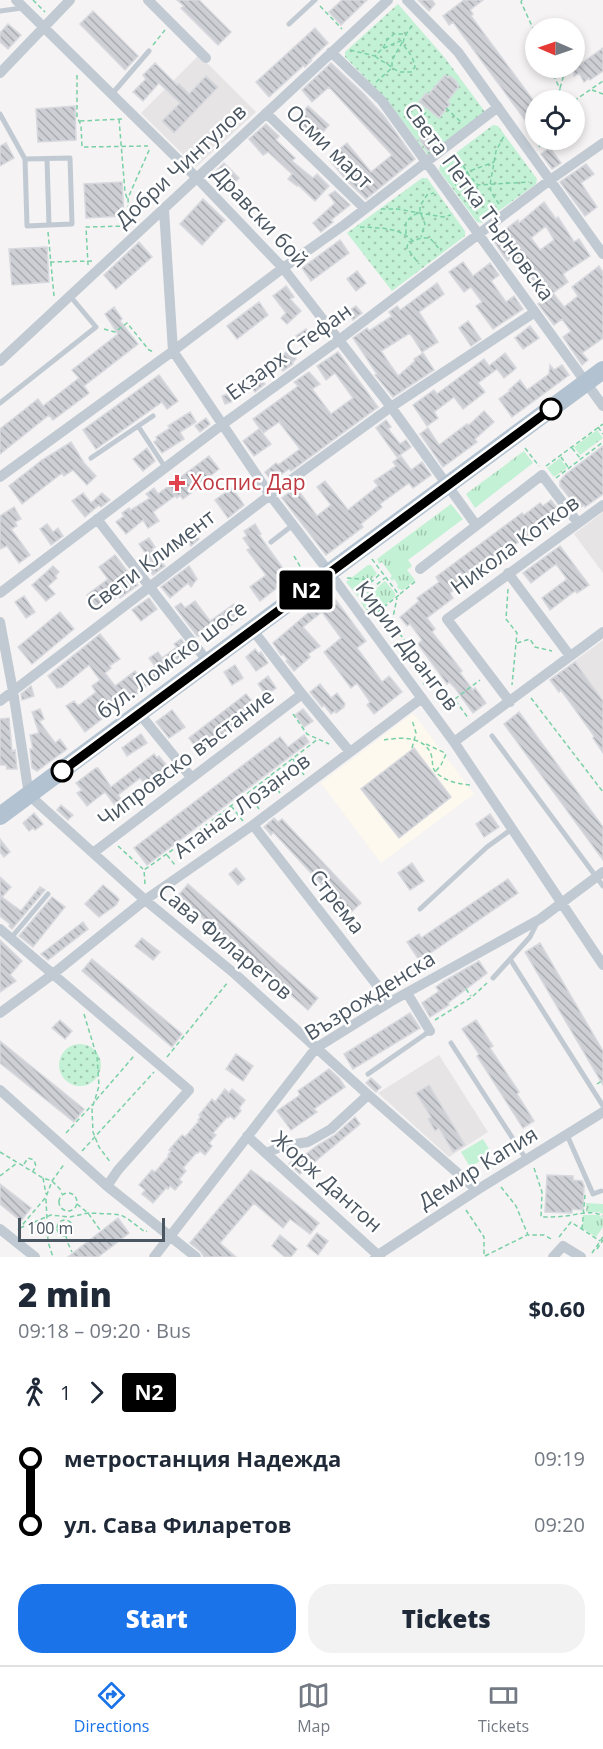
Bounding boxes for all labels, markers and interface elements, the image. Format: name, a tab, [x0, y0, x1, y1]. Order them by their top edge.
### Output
north arrow	[525, 18, 585, 78]
map controls	[525, 18, 585, 150]
button: locate	[525, 90, 585, 150]
street label: Добри Чинтулов	[109, 97, 252, 233]
street label: Света Петка Търновска	[398, 97, 561, 306]
street label: Осми март	[280, 98, 379, 195]
street label: Дравски бой	[206, 160, 315, 273]
street label: Екзарх Стефан	[220, 296, 357, 406]
unlabelled marker	[540, 398, 562, 420]
place label: Хоспис Дар	[190, 468, 306, 496]
marker: Хоспис Дар	[168, 474, 186, 492]
street label: Никола Котков	[445, 488, 584, 600]
street label: Свети Климент	[80, 503, 221, 618]
line badge: N2	[279, 570, 333, 610]
street label: Кирил Дрангов	[350, 575, 466, 716]
text: N2	[291, 576, 321, 604]
street label: бул. Ломско шосе	[91, 594, 252, 725]
street label: Чипровско въстание	[92, 682, 279, 833]
street label: Атанас Лозанов	[167, 746, 315, 864]
unlabelled marker	[51, 760, 73, 782]
street label: Стрема	[304, 863, 372, 939]
street label: Сава Филаретов	[153, 877, 299, 1006]
street label: Възрожденска	[299, 944, 440, 1046]
street label: Демир Капия	[413, 1119, 542, 1215]
street label: Жорж Дантон	[267, 1124, 389, 1238]
scale bar	[18, 1215, 165, 1242]
text: 100 m	[27, 1217, 73, 1239]
text: 2 min	[18, 1272, 112, 1317]
text: $0.60	[528, 1293, 585, 1323]
text: 09:18 – 09:20 · Bus	[18, 1317, 191, 1344]
icon: walk	[18, 1376, 51, 1409]
icon: forward	[80, 1376, 113, 1409]
text: N2	[134, 1378, 164, 1406]
text: 1	[60, 1379, 71, 1406]
text: метростанция Надежда	[64, 1443, 341, 1473]
text: 09:19	[534, 1445, 585, 1472]
text: ул. Сава Филаретов	[64, 1509, 292, 1539]
text: 09:20	[534, 1511, 585, 1538]
button: Start	[18, 1584, 296, 1653]
button: Tickets	[308, 1584, 585, 1653]
tab: Directions	[74, 1679, 149, 1737]
tab: Map	[297, 1679, 330, 1737]
tab: Tickets	[478, 1679, 529, 1737]

